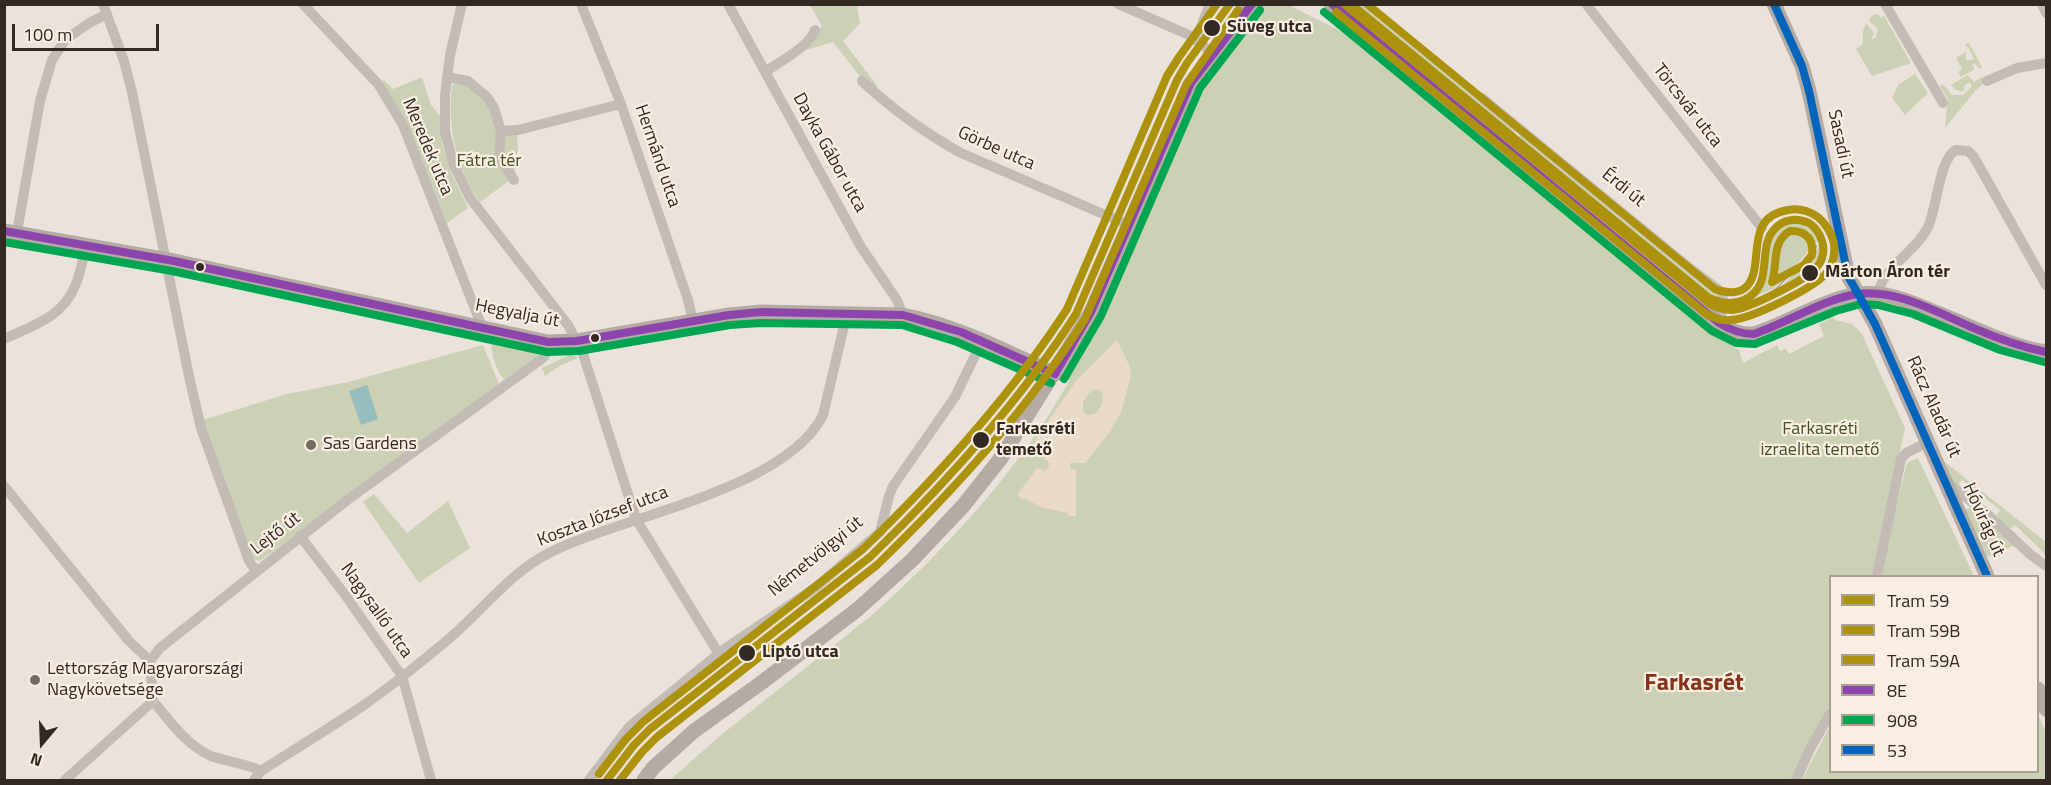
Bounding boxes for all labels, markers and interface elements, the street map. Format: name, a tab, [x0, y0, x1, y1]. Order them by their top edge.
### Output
scale bar	[15, 12, 162, 50]
place label: Süveg utca	[1227, 17, 1312, 39]
marker: Süveg utca	[1202, 18, 1222, 38]
text: 100 m	[23, 21, 72, 48]
street label: Törcsvár utca	[1648, 60, 1726, 152]
street label: Dayka Gábor utca	[787, 90, 871, 216]
street label: Meredek utca	[397, 95, 457, 199]
street label: Hermánd utca	[629, 102, 685, 210]
street label: Sasadi út	[1822, 108, 1858, 180]
street label: Görbe utca	[954, 122, 1038, 176]
park label: Fátra tér	[456, 151, 522, 173]
street label: Érdi út	[1597, 164, 1649, 212]
unlabelled marker	[194, 261, 206, 273]
place label: Márton Áron tér	[1825, 262, 1950, 284]
marker: Márton Áron tér	[1800, 263, 1820, 283]
street label: Hegyalja út	[473, 295, 561, 333]
unlabelled marker	[589, 332, 601, 344]
street label: Rácz Aladár út	[1901, 353, 1965, 461]
place label: Farkasréti temető	[996, 419, 1075, 462]
park label: Farkasréti izraelita temető	[1760, 419, 1880, 462]
marker: Farkasréti temető	[971, 430, 991, 450]
place label: Sas Gardens	[323, 434, 417, 456]
marker: Sas Gardens	[304, 438, 318, 452]
street label: Hóvirág út	[1957, 480, 2009, 560]
street label: Koszta József utca	[535, 482, 671, 552]
street label: Lejtő út	[247, 508, 305, 560]
street label: Németvölgyi út	[764, 512, 868, 602]
street label: Nagysalló utca	[335, 559, 417, 663]
legend	[1829, 575, 2039, 773]
text: Tram 59	[1887, 587, 1949, 614]
text: Tram 59B	[1887, 617, 1960, 644]
place label: Liptó utca	[762, 642, 839, 664]
marker: Liptó utca	[737, 643, 757, 663]
text: Tram 59A	[1887, 647, 1960, 674]
place label: Lettország Magyarországi Nagykövetsége	[47, 659, 243, 702]
district label: Farkasrét	[1644, 670, 1744, 698]
marker: Lettország Magyarországi Nagykövetsége	[28, 673, 42, 687]
text: 8E	[1887, 677, 1907, 704]
text: 908	[1887, 707, 1917, 734]
north arrow	[12, 713, 72, 773]
text: 53	[1887, 737, 1907, 764]
text: N	[27, 747, 45, 773]

